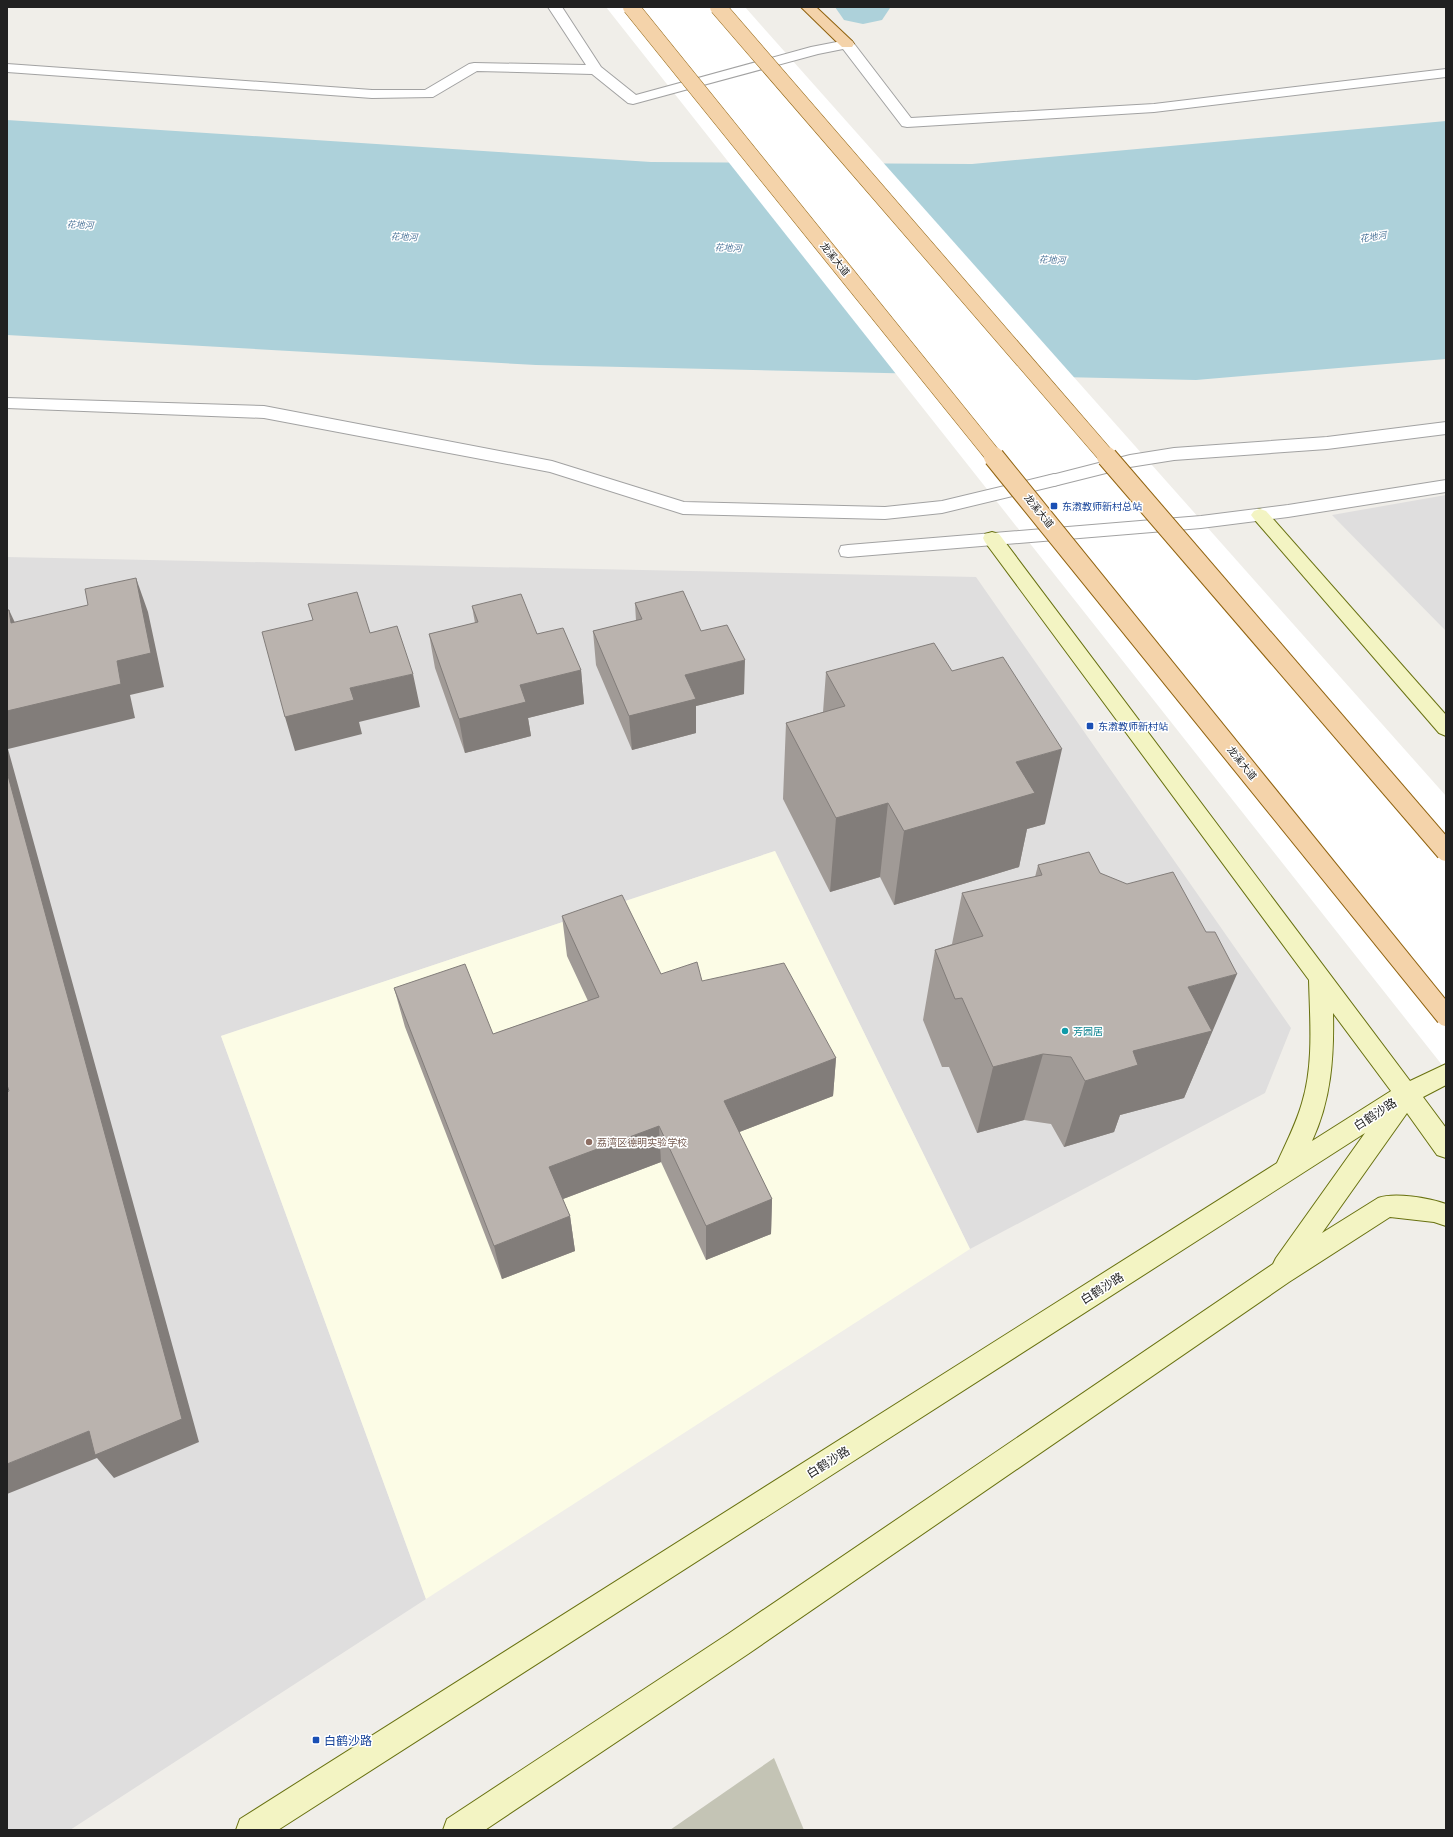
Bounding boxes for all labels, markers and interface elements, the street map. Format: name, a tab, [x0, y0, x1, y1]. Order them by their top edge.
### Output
water label: 花地河	[66, 220, 96, 231]
water label: 花地河	[1359, 230, 1389, 244]
water label: 花地河	[390, 232, 420, 243]
street label: 龙溪大道	[818, 240, 852, 278]
water label: 花地河	[714, 243, 744, 254]
water label: 花地河	[1038, 255, 1068, 266]
street label: 龙溪大道	[1022, 492, 1056, 530]
marker: 东漖教师新村总站	[1049, 501, 1059, 511]
place label: 东漖教师新村总站	[1062, 501, 1142, 512]
marker: 东漖教师新村站	[1085, 721, 1095, 731]
place label: 东漖教师新村站	[1098, 721, 1168, 732]
street label: 龙溪大道	[1225, 744, 1259, 782]
marker: 芳园居	[1060, 1026, 1070, 1036]
place label: 芳园居	[1073, 1026, 1103, 1037]
street label: 白鹤沙路	[1351, 1095, 1399, 1133]
marker: 荔湾区德明实验学校	[584, 1137, 594, 1147]
place label: 荔湾区德明实验学校	[597, 1137, 687, 1148]
street label: 白鹤沙路	[1078, 1270, 1126, 1306]
street label: 白鹤沙路	[804, 1444, 852, 1480]
place label: 白鹤沙路	[324, 1734, 372, 1747]
marker: 白鹤沙路	[311, 1735, 321, 1745]

